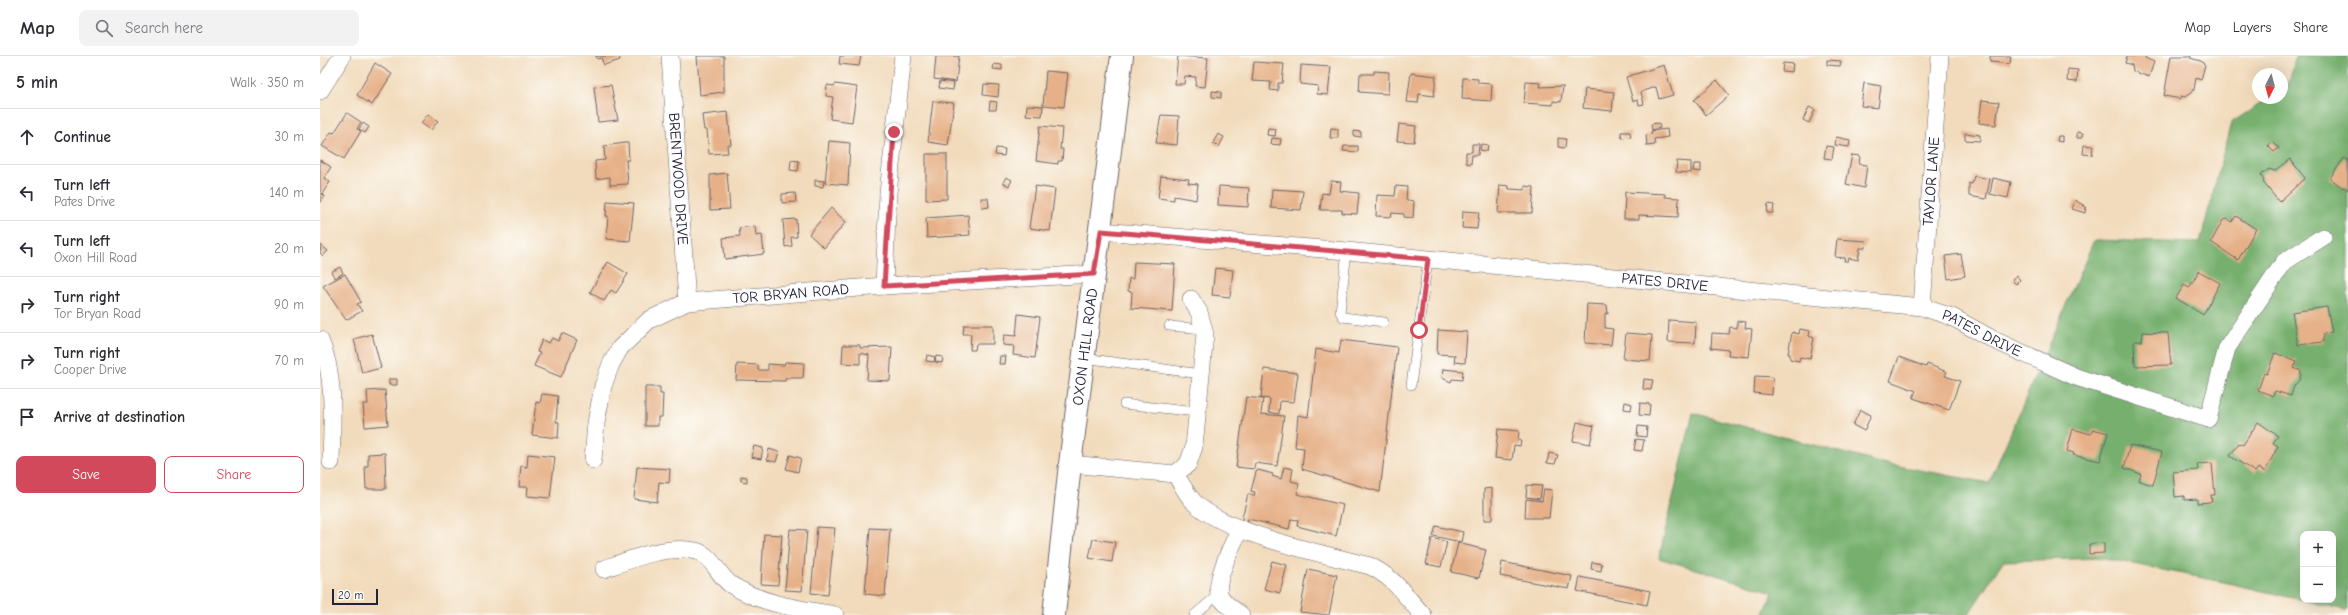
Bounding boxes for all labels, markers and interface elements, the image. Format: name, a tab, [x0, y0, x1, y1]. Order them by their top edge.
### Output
search box	[79, 10, 359, 46]
text: Map	[20, 17, 55, 39]
icon: search	[93, 17, 115, 39]
text: Search here	[125, 19, 203, 37]
text: Map	[2184, 19, 2211, 36]
text: Layers	[2233, 19, 2271, 36]
text: Share	[2293, 19, 2328, 36]
north arrow	[2252, 68, 2288, 104]
text: 5 min	[16, 73, 58, 92]
text: Walk · 350 m	[230, 75, 304, 90]
street label: BRENTWOOD DRIVE	[665, 112, 692, 245]
route end	[885, 123, 903, 141]
icon: ahead	[16, 126, 38, 148]
text: Continue	[54, 128, 111, 146]
text: 30 m	[274, 129, 304, 144]
street label: TAYLOR LANE	[1919, 136, 1943, 226]
text: Turn left	[54, 176, 110, 194]
icon: left	[16, 182, 38, 204]
text: 140 m	[270, 185, 304, 200]
text: Pates Drive	[54, 194, 115, 209]
text: Turn left	[54, 232, 110, 250]
icon: left	[16, 238, 38, 260]
text: 20 m	[274, 241, 304, 256]
text: Oxon Hill Road	[54, 250, 137, 265]
street label: PATES DRIVE	[1621, 269, 1709, 295]
street label: TOR BRYAN ROAD	[732, 280, 850, 307]
street label: OXON HILL ROAD	[1069, 287, 1101, 406]
text: Turn right	[54, 288, 120, 306]
icon: right	[16, 294, 38, 316]
text: 90 m	[274, 297, 304, 312]
street label: PATES DRIVE	[1940, 305, 2025, 360]
text: Tor Bryan Road	[54, 306, 141, 321]
route start	[1410, 321, 1428, 339]
text: Turn right	[54, 344, 120, 362]
icon: right	[16, 350, 38, 372]
text: 70 m	[275, 353, 304, 368]
text: Cooper Drive	[54, 362, 127, 377]
icon: arrive	[16, 406, 38, 428]
text: Arrive at destination	[54, 408, 185, 426]
button: Save	[16, 456, 156, 493]
button: Share	[164, 456, 304, 493]
map controls	[2300, 531, 2336, 603]
button: +	[2300, 531, 2336, 567]
button: −	[2300, 567, 2336, 603]
scale bar	[332, 587, 378, 606]
text: 20 m	[338, 589, 363, 602]

